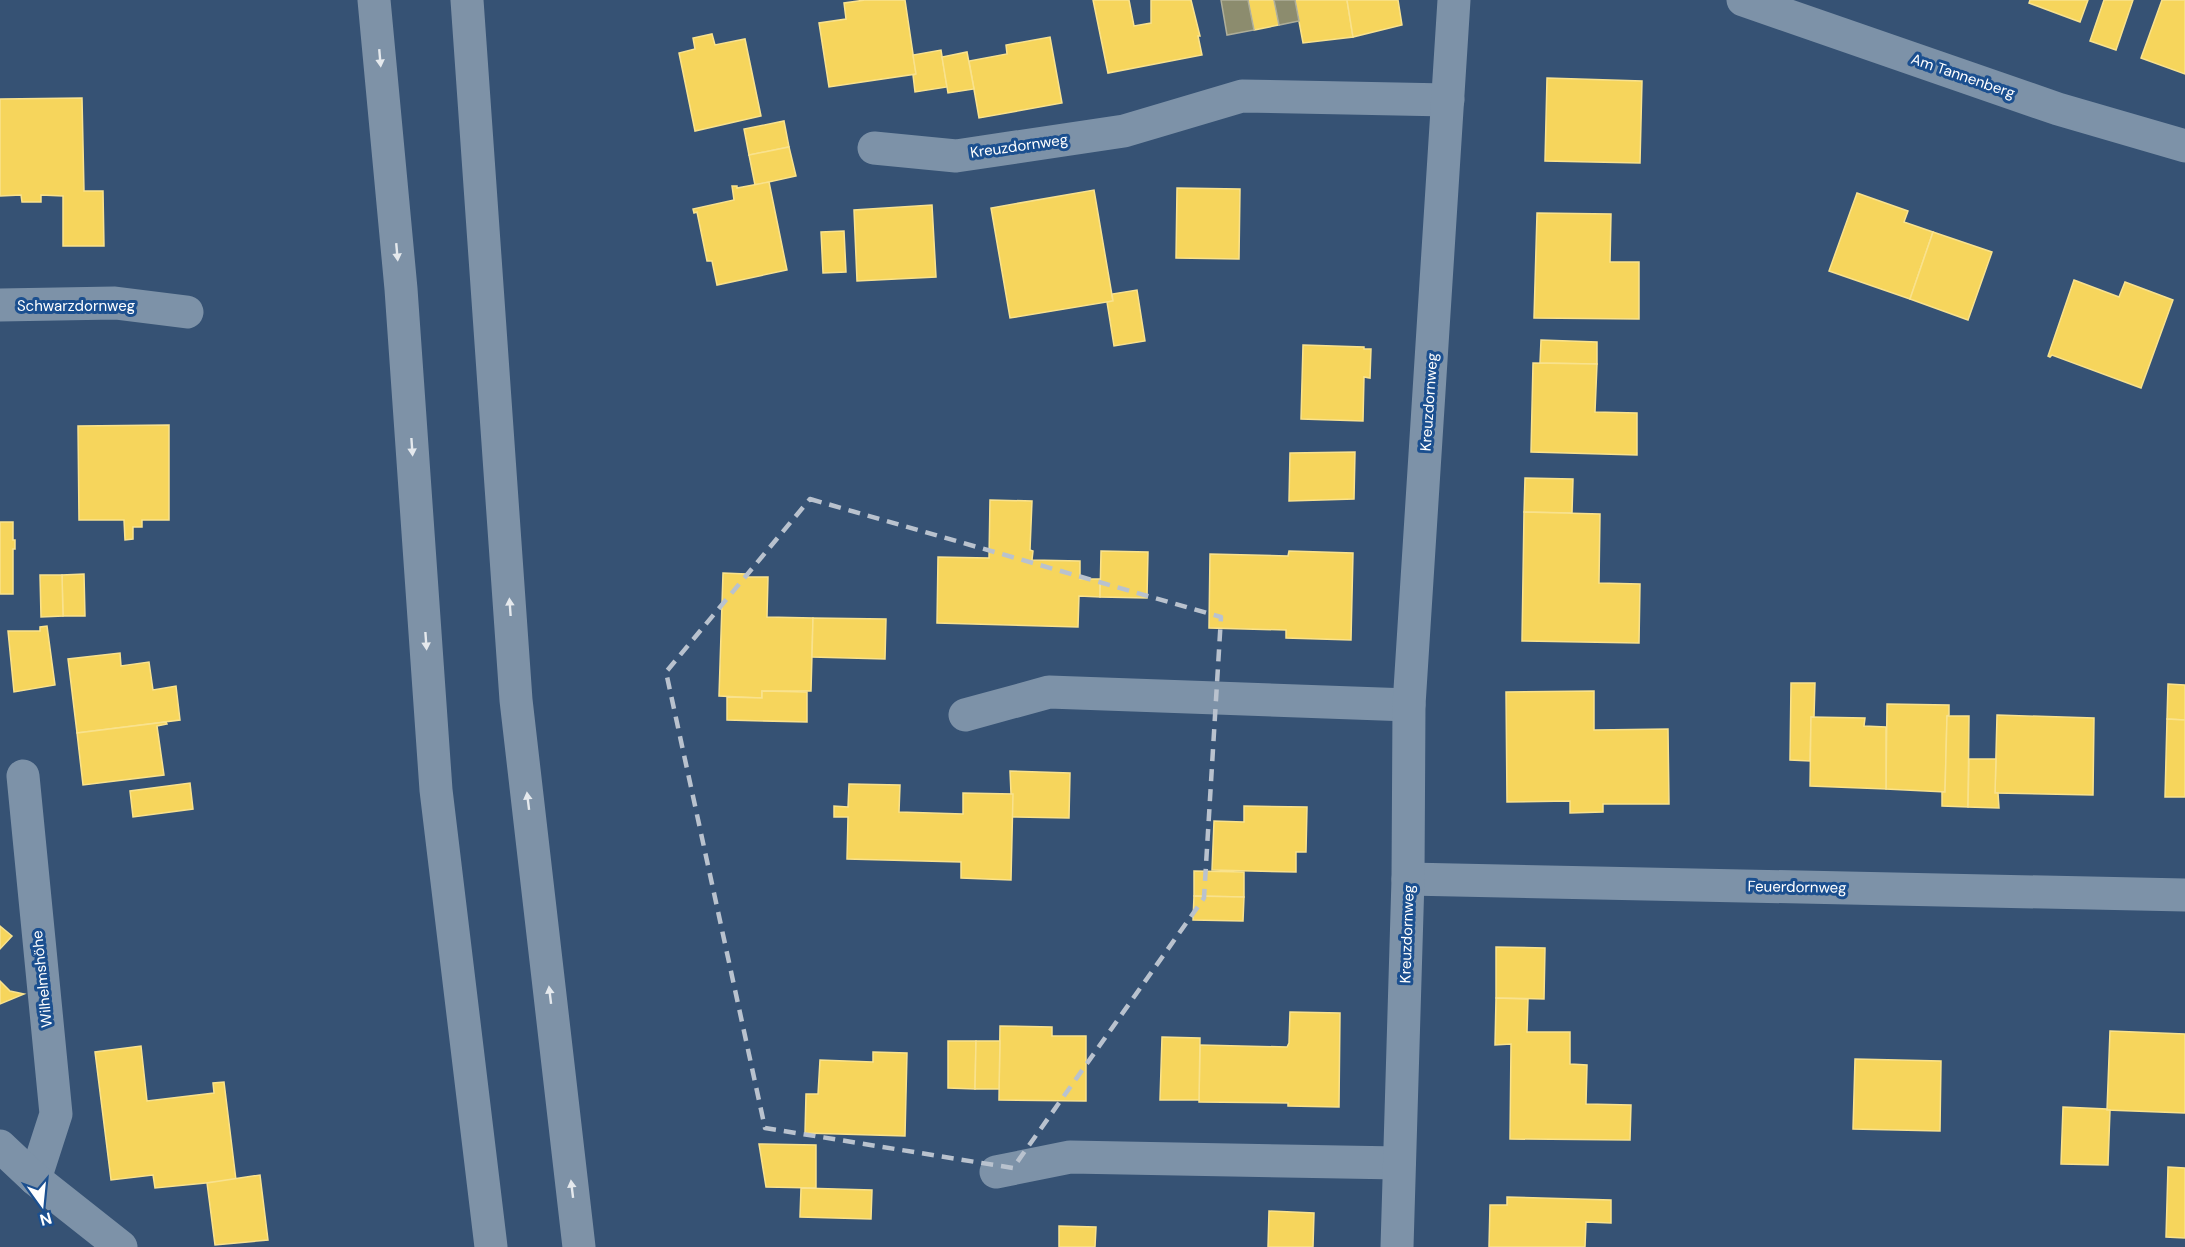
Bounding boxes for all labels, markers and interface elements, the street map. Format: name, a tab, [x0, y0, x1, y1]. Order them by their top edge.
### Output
one-way arrow	[375, 49, 384, 68]
street label: Am Tannenberg	[1908, 49, 2018, 103]
street label: Kreuzdornweg	[969, 129, 1069, 163]
one-way arrow	[392, 243, 402, 262]
street label: Schwarzdornweg	[17, 296, 135, 316]
street label: Kreuzdornweg	[1416, 352, 1442, 452]
one-way arrow	[407, 437, 417, 456]
one-way arrow	[505, 598, 515, 617]
one-way arrow	[421, 632, 430, 651]
one-way arrow	[523, 792, 533, 811]
street label: Feuerdornweg	[1747, 876, 1847, 898]
street label: Kreuzdornweg	[1395, 884, 1419, 984]
street label: Wilhelmshöhe	[27, 929, 57, 1029]
one-way arrow	[545, 986, 555, 1005]
north arrow	[12, 1175, 72, 1235]
one-way arrow	[568, 1179, 577, 1198]
text: N	[37, 1207, 54, 1231]

